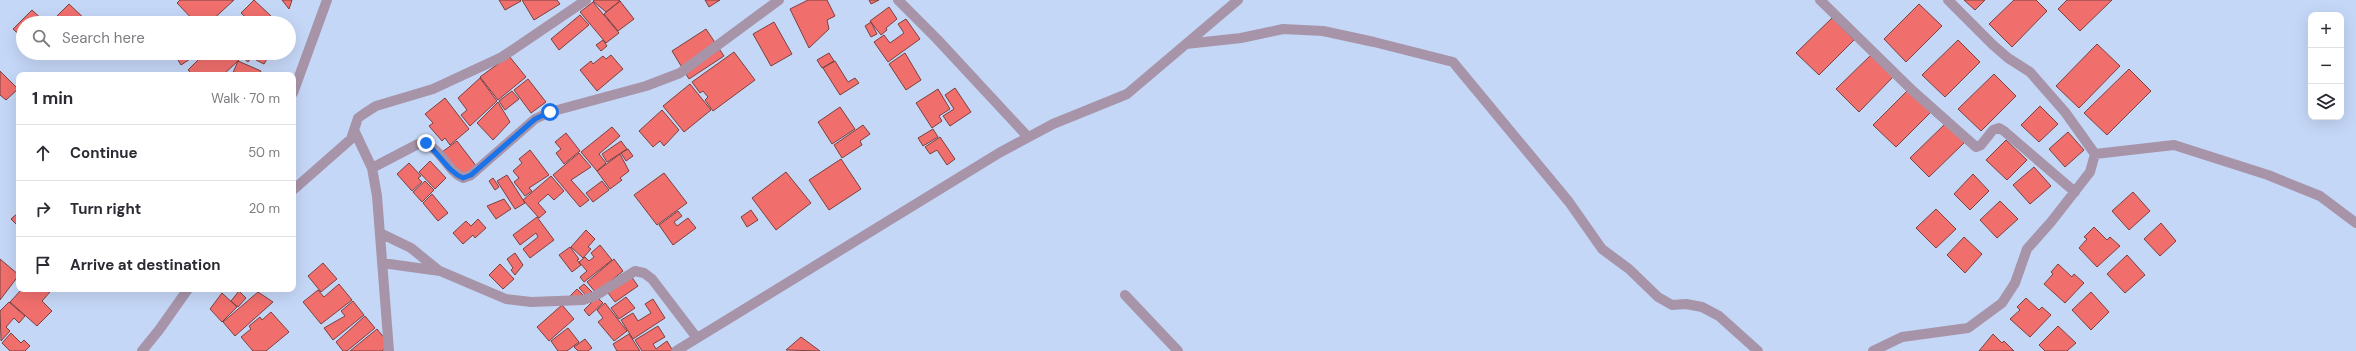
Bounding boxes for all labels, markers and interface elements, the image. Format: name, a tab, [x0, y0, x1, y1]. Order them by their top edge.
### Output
map controls	[2308, 12, 2344, 120]
button: +	[2308, 12, 2344, 48]
search box	[16, 16, 296, 60]
icon: search	[30, 27, 52, 49]
text: Search here	[62, 28, 145, 48]
button: −	[2308, 48, 2344, 84]
button: layers	[2308, 84, 2344, 120]
text: 1 min	[32, 87, 73, 109]
text: Walk · 70 m	[211, 90, 280, 107]
route start	[541, 103, 559, 121]
route end	[417, 134, 435, 152]
icon: ahead	[32, 142, 54, 164]
text: Continue	[70, 143, 138, 163]
text: 50 m	[248, 144, 280, 161]
icon: right	[32, 198, 54, 220]
text: Turn right	[70, 199, 141, 219]
text: 20 m	[249, 200, 280, 217]
icon: arrive	[32, 254, 54, 276]
text: Arrive at destination	[70, 255, 221, 275]

